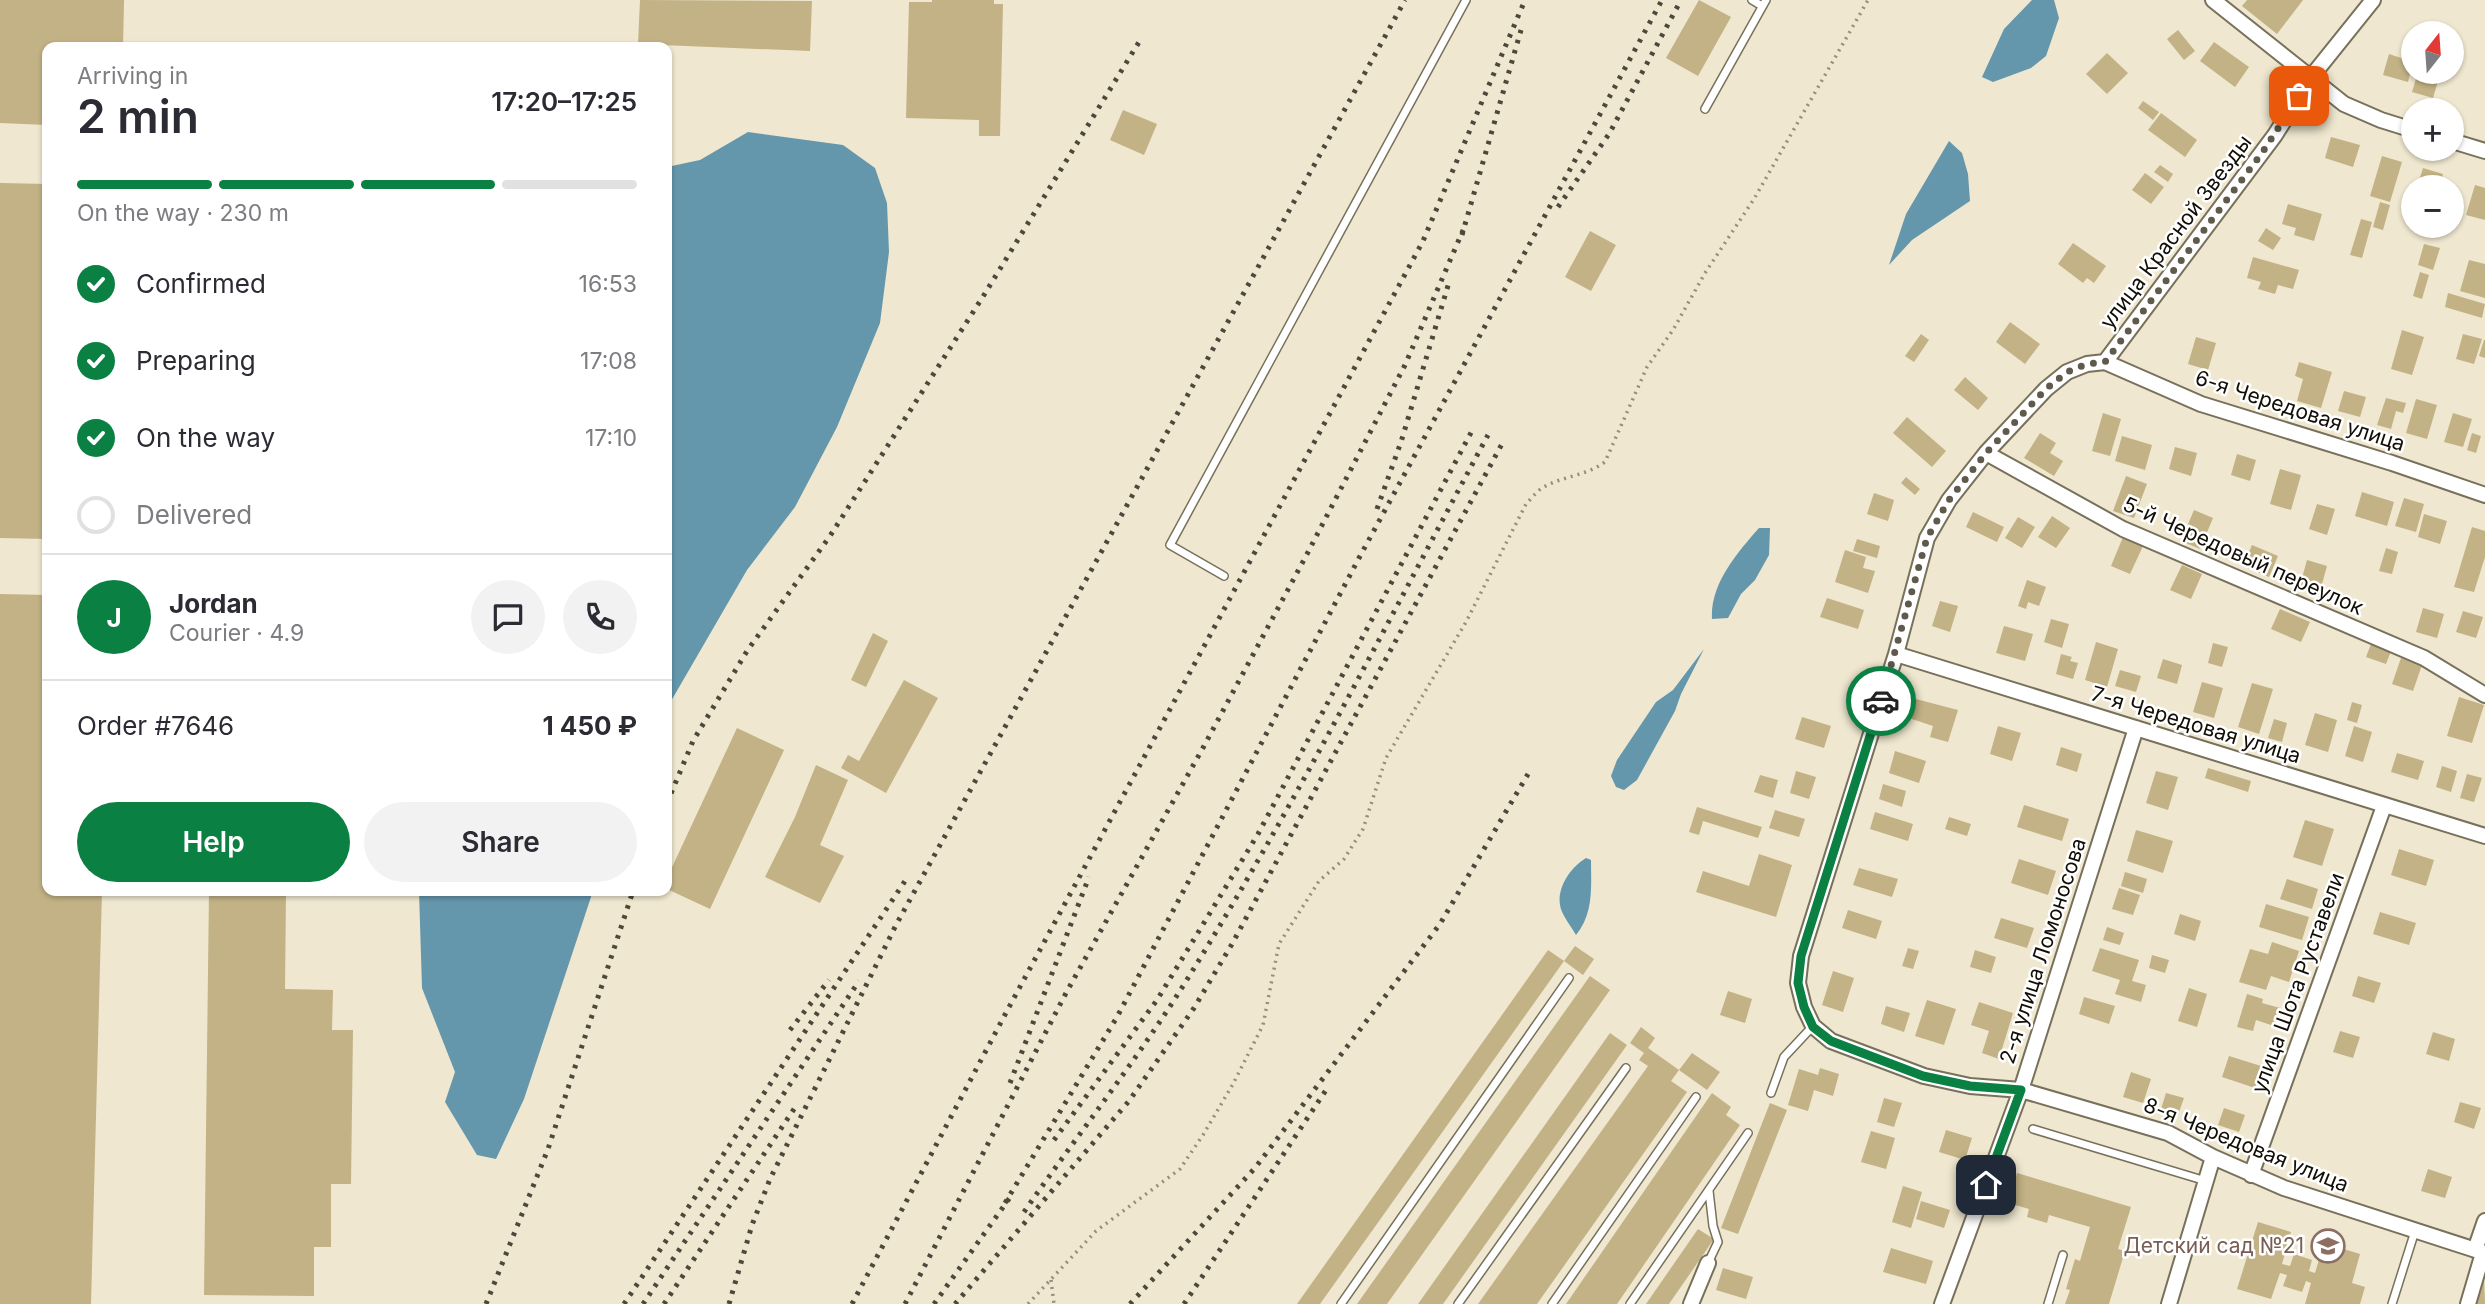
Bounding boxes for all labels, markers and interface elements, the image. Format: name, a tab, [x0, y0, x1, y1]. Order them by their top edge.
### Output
north arrow	[2401, 21, 2464, 84]
map controls	[2401, 21, 2464, 238]
text: Arriving in	[77, 62, 188, 90]
pin	[2269, 66, 2329, 126]
icon: bag	[2280, 77, 2318, 115]
text: 17:20–17:25	[491, 86, 637, 117]
text: 2 min	[77, 88, 199, 144]
button: +	[2401, 98, 2464, 161]
street label: улица Красной Звезды	[2095, 130, 2257, 333]
button: −	[2401, 175, 2464, 238]
text: On the way · 230 m	[77, 199, 289, 227]
icon: check	[77, 265, 115, 303]
text: Confirmed	[136, 268, 266, 299]
text: 16:53	[579, 270, 637, 298]
icon: check	[77, 342, 115, 380]
text: Preparing	[136, 345, 256, 376]
text: 17:08	[580, 347, 637, 375]
street label: 6-я Чередовая улица	[2192, 365, 2408, 456]
icon: check	[77, 419, 115, 457]
text: On the way	[136, 422, 275, 453]
text: 17:10	[585, 424, 637, 452]
street label: 5-й Чередовый переулок	[2119, 491, 2368, 620]
text: Delivered	[136, 499, 252, 530]
button: chat	[471, 580, 545, 654]
button: phone	[563, 580, 637, 654]
text: Jordan	[169, 588, 258, 619]
text: J	[106, 602, 122, 633]
text: Courier · 4.9	[169, 619, 304, 647]
courier	[1846, 666, 1916, 736]
street label: 7-я Чередовая улица	[2088, 681, 2304, 768]
icon: car	[1862, 682, 1900, 720]
text: Order #7646	[77, 710, 234, 741]
text: 1 450 ₽	[542, 710, 637, 741]
button: Help	[77, 802, 350, 882]
button: Share	[364, 802, 637, 882]
street label: 2-я улица Ломоносова	[1994, 835, 2091, 1067]
street label: улица Шота Руставели	[2246, 869, 2349, 1096]
street label: 8-я Чередовая улица	[2140, 1092, 2352, 1197]
pin	[1956, 1155, 2016, 1215]
icon: home	[1967, 1166, 2005, 1204]
school or university icon: Детский сад №21	[2309, 1227, 2347, 1265]
place label: Детский сад №21	[2124, 1233, 2304, 1258]

